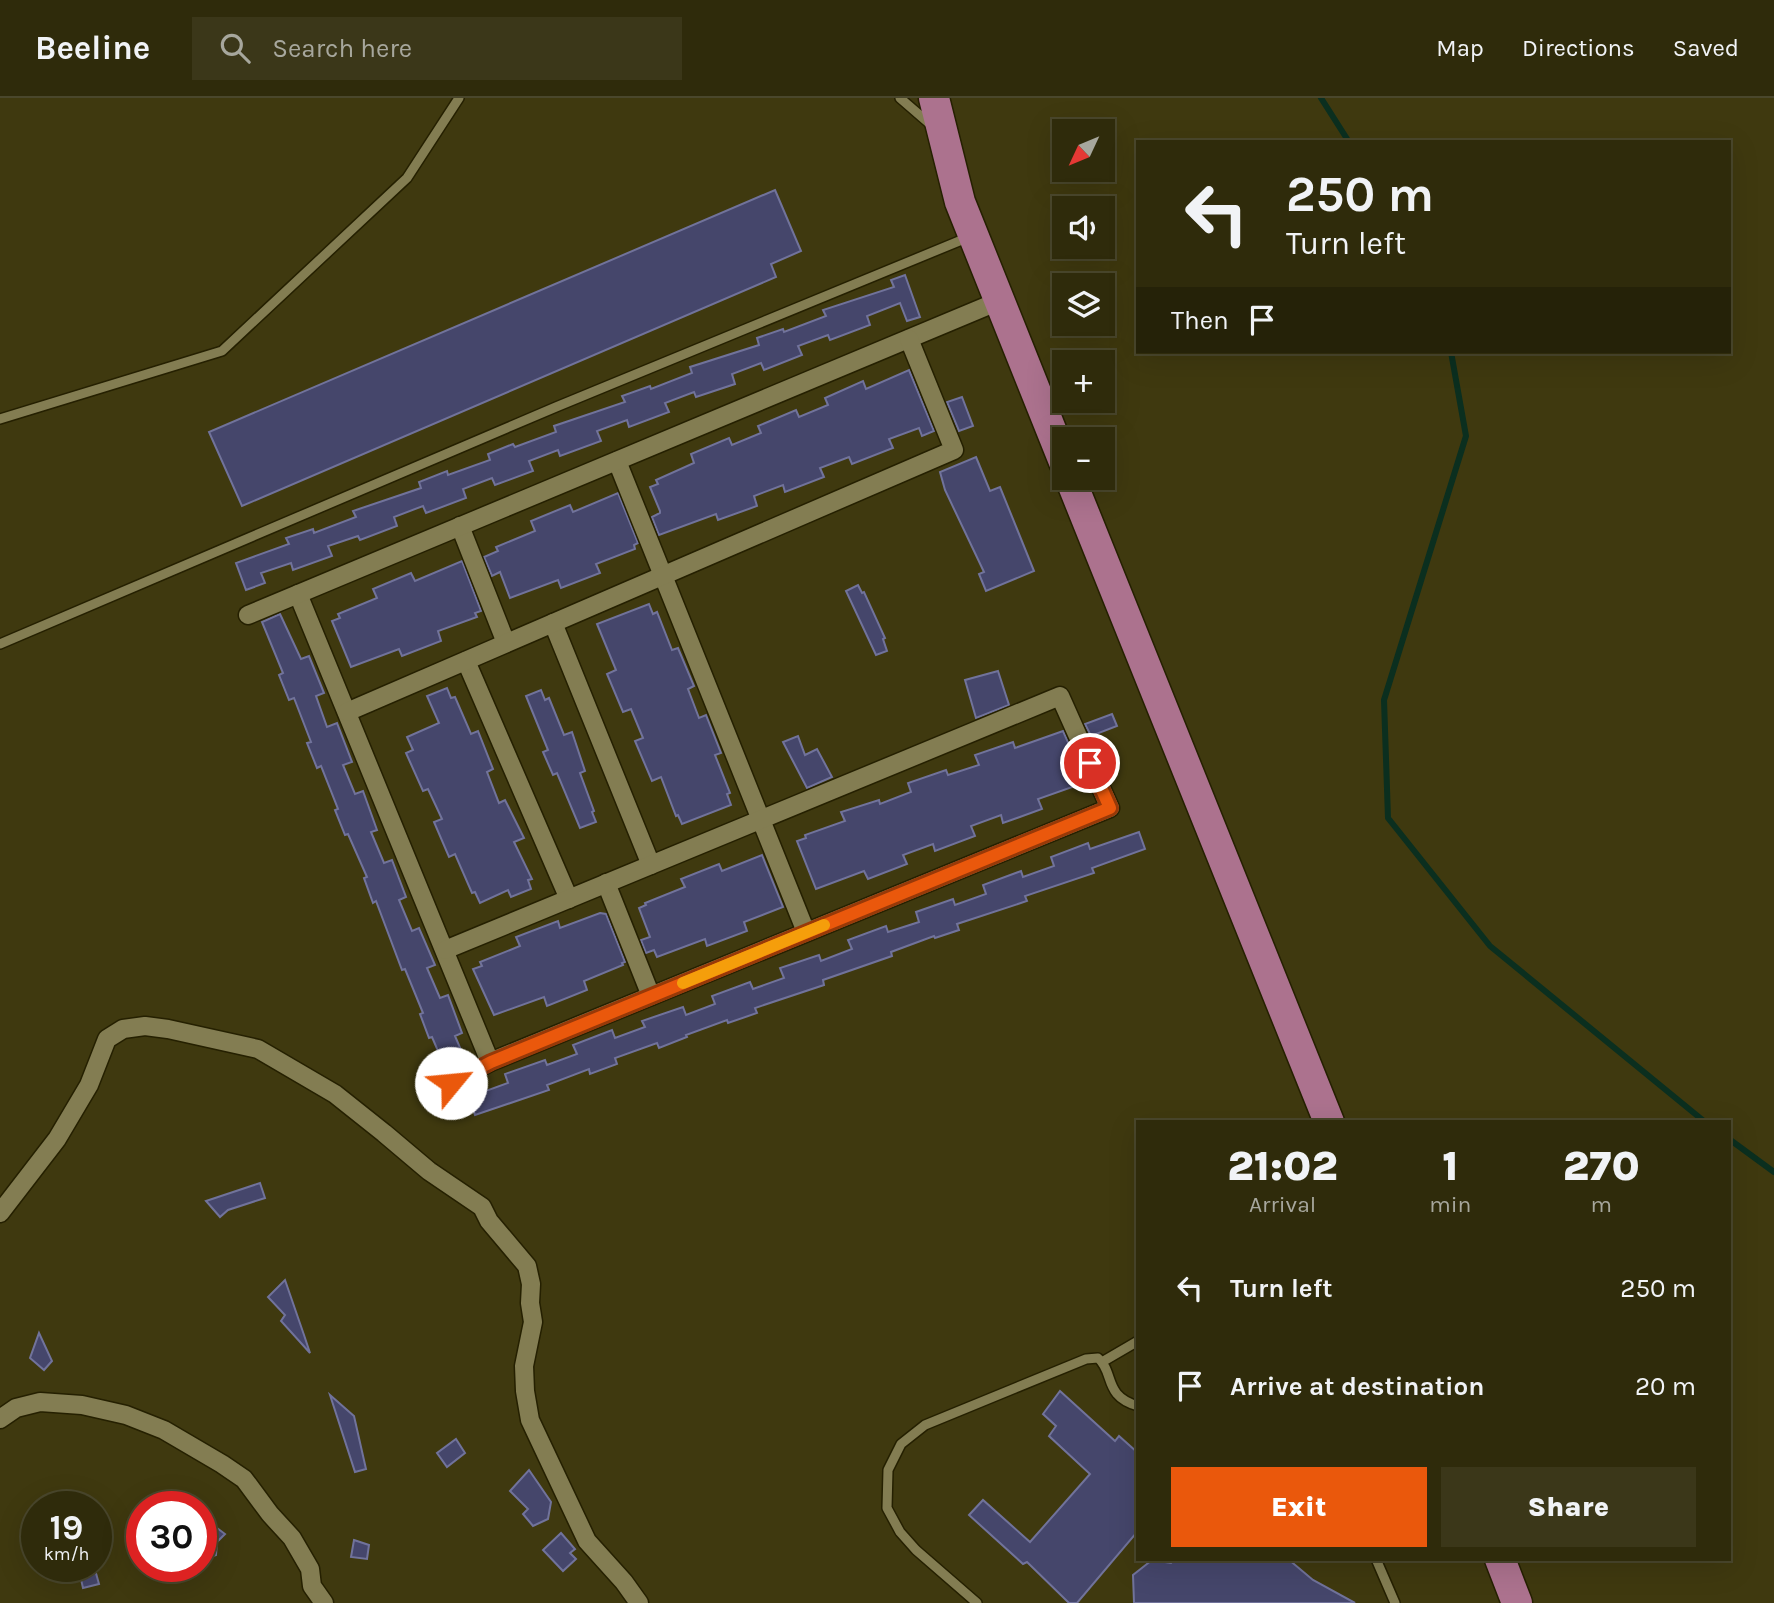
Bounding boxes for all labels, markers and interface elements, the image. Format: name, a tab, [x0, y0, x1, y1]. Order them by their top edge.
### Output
search box	[192, 17, 682, 80]
text: Beeline	[35, 29, 150, 67]
icon: search	[216, 29, 254, 67]
text: Search here	[272, 33, 412, 64]
text: Map	[1436, 34, 1484, 62]
text: Directions	[1522, 34, 1635, 62]
text: Saved	[1673, 34, 1739, 62]
north arrow	[1052, 119, 1115, 182]
map controls	[1052, 119, 1115, 490]
text: 250 m	[1286, 166, 1434, 223]
icon: left	[1171, 168, 1262, 259]
button: sound	[1052, 196, 1115, 259]
text: Turn left	[1286, 225, 1406, 262]
button: layers	[1052, 273, 1115, 336]
icon: arrive	[1243, 301, 1281, 339]
text: Then	[1171, 305, 1229, 336]
button: +	[1052, 350, 1115, 413]
button: −	[1052, 427, 1115, 490]
pin	[1060, 733, 1120, 793]
icon: arrive	[1071, 744, 1109, 782]
position arrow	[414, 1046, 488, 1120]
text: 21:02	[1227, 1141, 1338, 1191]
text: 1	[1442, 1141, 1458, 1191]
text: 270	[1563, 1141, 1640, 1191]
text: Arrival	[1249, 1191, 1316, 1218]
text: min	[1429, 1191, 1471, 1218]
text: m	[1590, 1191, 1612, 1218]
icon: left	[1171, 1269, 1209, 1307]
text: Turn left	[1230, 1273, 1332, 1304]
text: 250 m	[1620, 1273, 1696, 1304]
icon: arrive	[1171, 1367, 1209, 1405]
text: Arrive at destination	[1230, 1371, 1484, 1402]
text: 20 m	[1635, 1371, 1696, 1402]
button: Exit	[1171, 1467, 1427, 1547]
button: Share	[1441, 1467, 1696, 1547]
speed limit sign: 30	[126, 1491, 217, 1582]
text: 19	[50, 1507, 83, 1548]
text: km/h	[44, 1543, 89, 1565]

